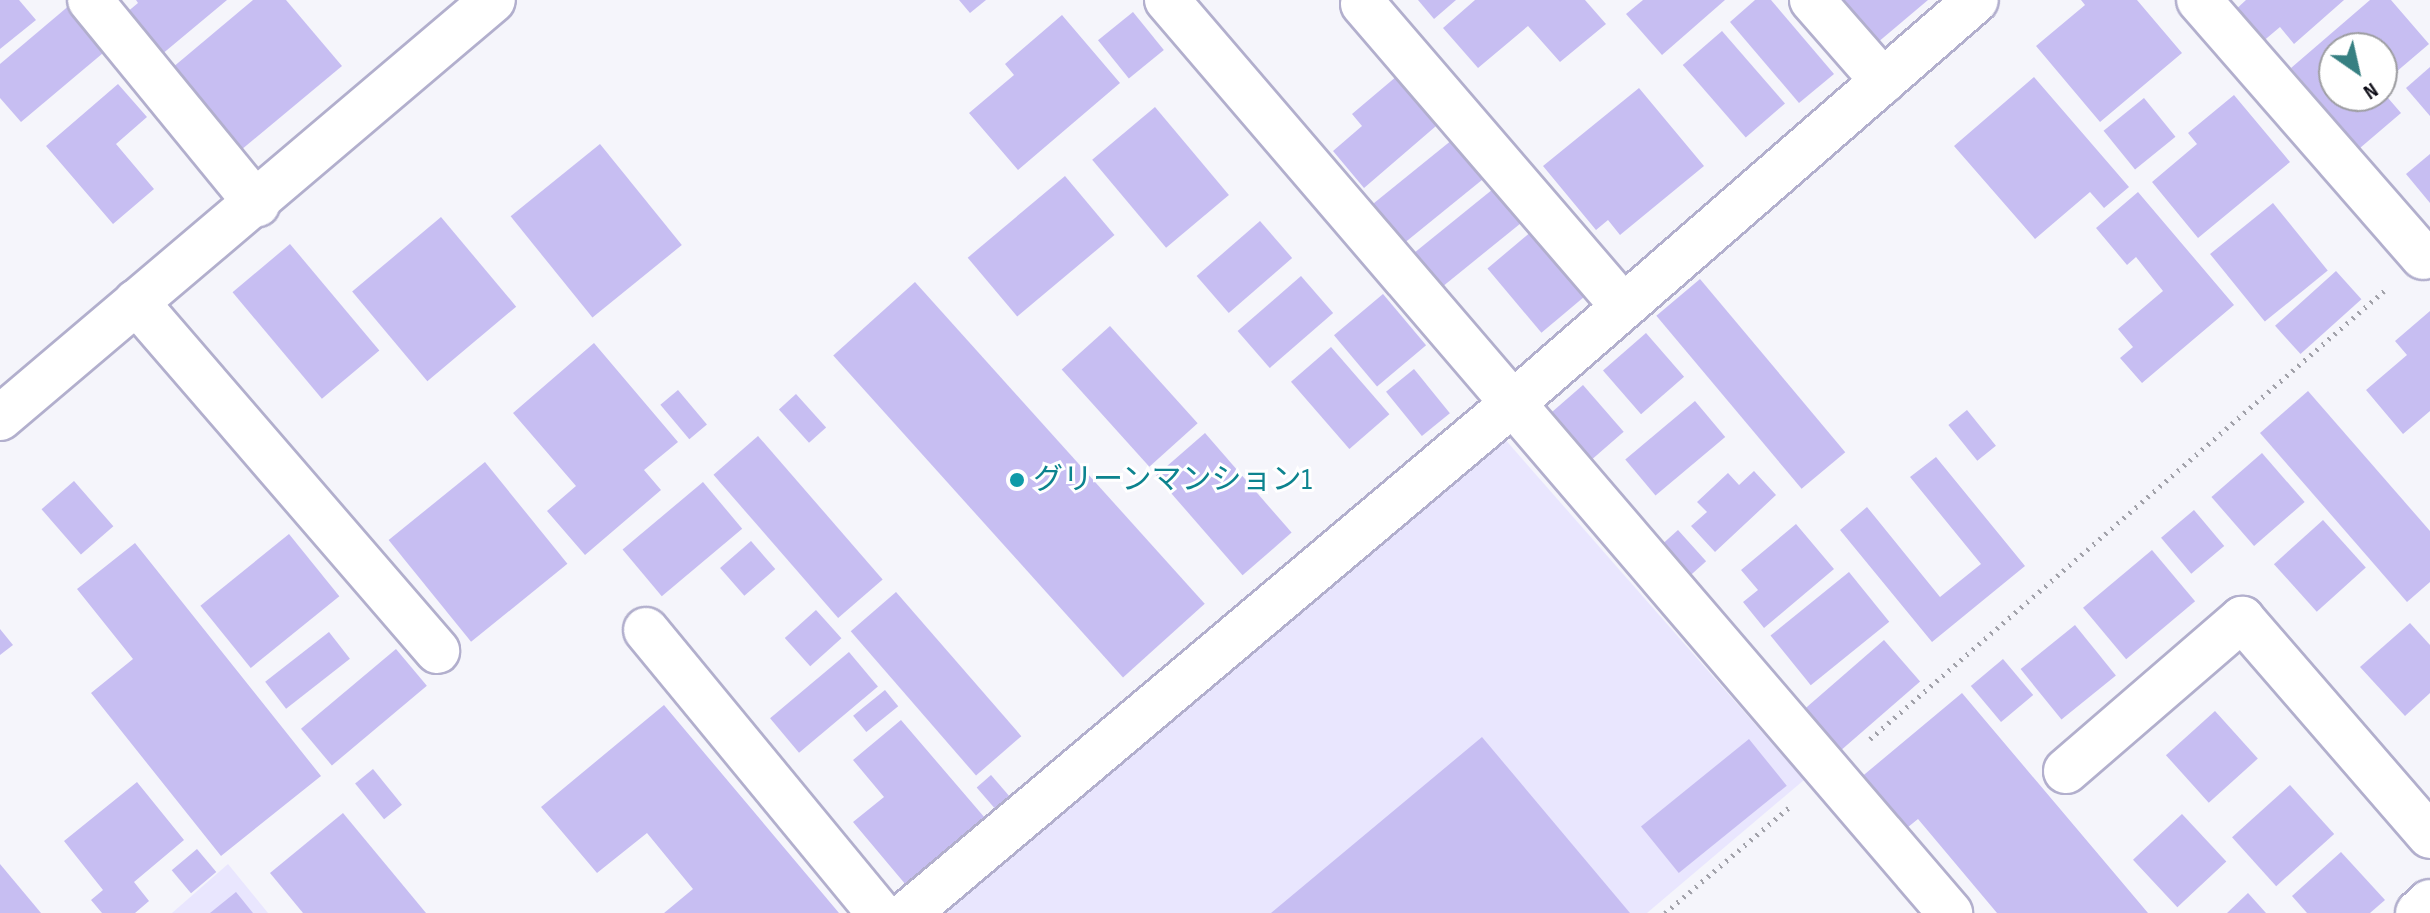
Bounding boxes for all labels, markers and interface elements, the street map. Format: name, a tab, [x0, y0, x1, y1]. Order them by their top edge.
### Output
north arrow	[2318, 32, 2398, 112]
text: N	[2358, 76, 2383, 105]
place label: グリーンマンション1	[1033, 462, 1313, 498]
marker: グリーンマンション1	[1008, 471, 1026, 489]

